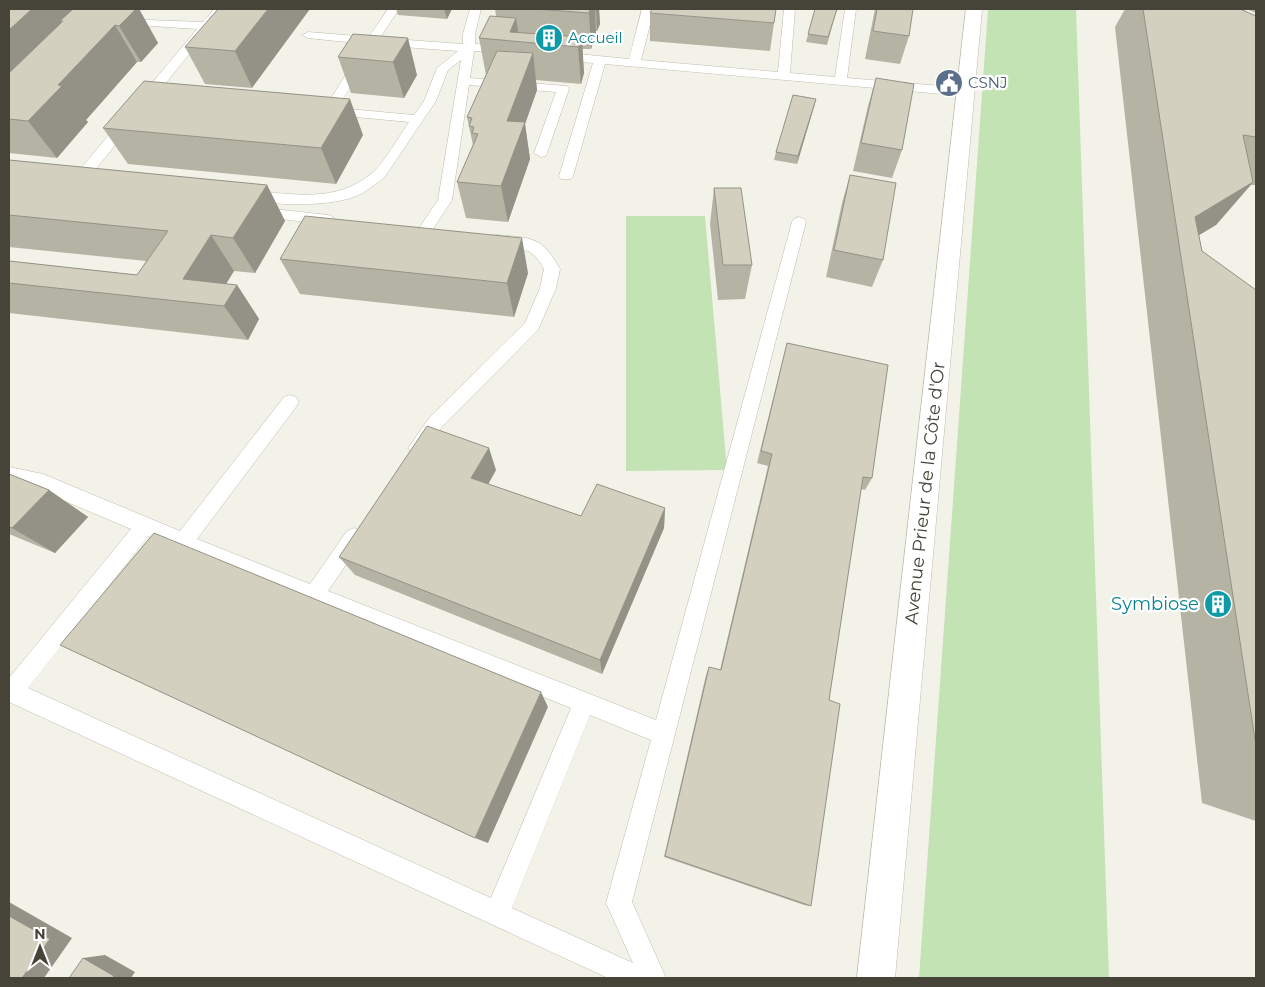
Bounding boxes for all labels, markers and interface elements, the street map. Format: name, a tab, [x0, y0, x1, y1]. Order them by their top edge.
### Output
building icon: Accueil	[534, 23, 564, 53]
place label: Accueil	[568, 28, 623, 47]
public building icon: CSNJ	[934, 68, 964, 98]
place label: CSNJ	[968, 73, 1008, 92]
street label: Avenue Prieur de la Côte d'Or	[900, 361, 950, 625]
building icon: Symbiose	[1203, 589, 1233, 619]
place label: Symbiose	[1111, 593, 1199, 615]
north arrow	[15, 922, 65, 972]
text: N	[34, 925, 46, 943]

